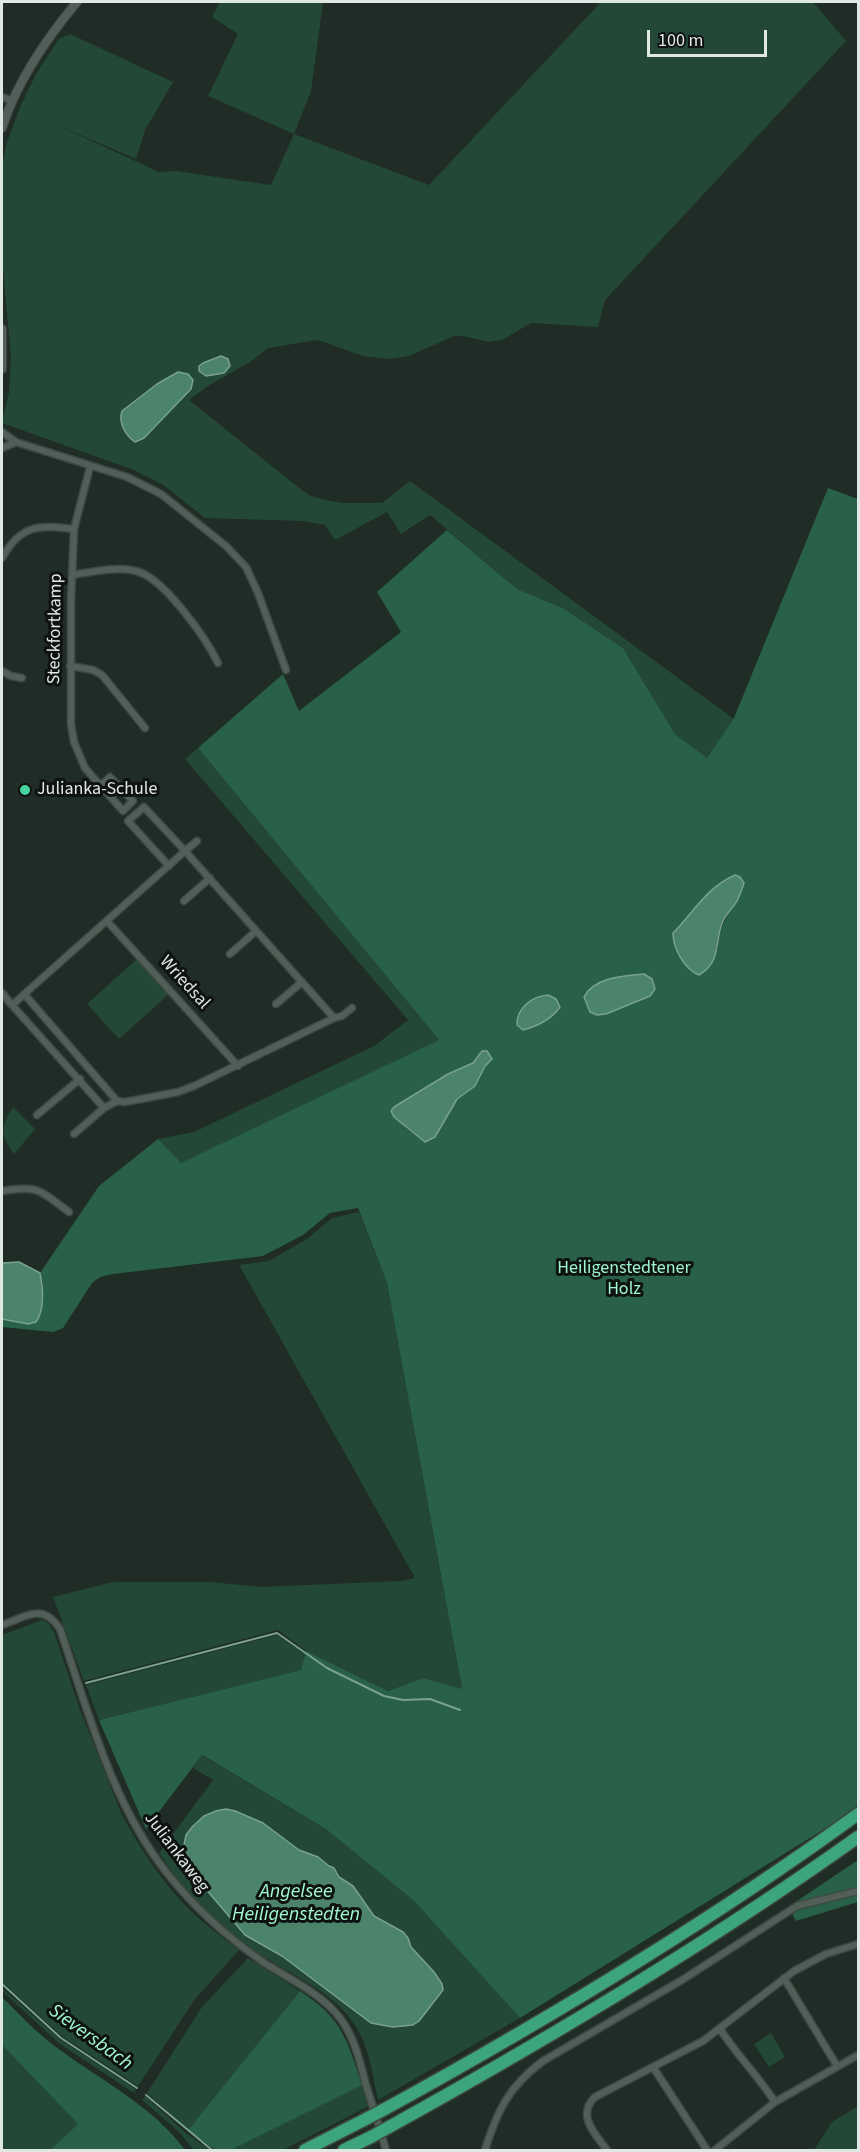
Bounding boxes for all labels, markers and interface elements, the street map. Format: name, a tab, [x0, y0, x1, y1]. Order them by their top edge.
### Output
scale bar	[650, 18, 770, 56]
text: 100 m	[658, 28, 703, 53]
street label: Steckfortkamp	[44, 573, 68, 685]
place label: Julianka-Schule	[37, 779, 157, 801]
marker: Julianka-Schule	[18, 783, 32, 797]
street label: Wriedsal	[154, 952, 214, 1014]
park label: Heiligenstedtener Holz	[557, 1258, 691, 1300]
street label: Juliankaweg	[139, 1809, 213, 1897]
water label: Angelsee Heiligenstedten	[232, 1881, 360, 1928]
water label: Sieversbach	[43, 1999, 137, 2077]

